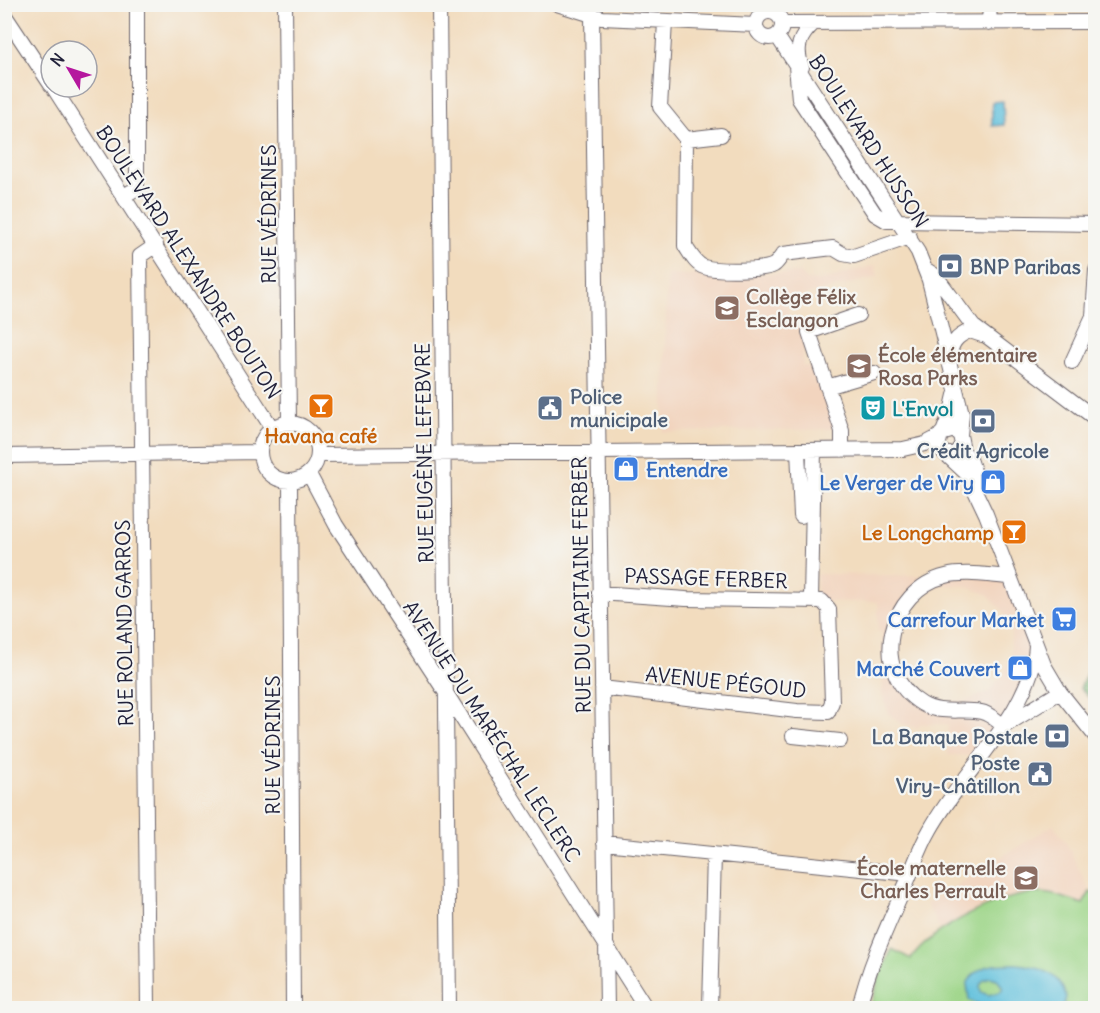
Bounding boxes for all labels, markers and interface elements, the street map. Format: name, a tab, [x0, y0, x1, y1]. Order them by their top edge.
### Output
north arrow	[39, 39, 99, 99]
text: N	[46, 49, 69, 70]
street label: BOULEVARD HUSSON	[804, 50, 934, 232]
street label: BOULEVARD ALEXANDRE BOUTON	[91, 121, 287, 403]
street label: RUE VÉDRINES	[256, 144, 281, 284]
bank icon: BNP Paribas	[935, 251, 965, 281]
place label: BNP Paribas	[970, 254, 1081, 279]
place label: Collège Félix Esclangon	[746, 284, 857, 332]
school or university icon: Collège Félix Esclangon	[712, 293, 742, 323]
place label: École élémentaire Rosa Parks	[878, 342, 1038, 390]
street label: RUE EUGÈNE LEFEBVRE	[410, 343, 438, 563]
school or university icon: École élémentaire Rosa Parks	[844, 351, 874, 381]
place label: Police municipale	[570, 384, 668, 432]
bar icon: Havana café	[306, 391, 336, 421]
public building icon: Police municipale	[535, 393, 565, 423]
theatre icon: L'Envol	[858, 393, 888, 423]
place label: L'Envol	[892, 396, 953, 421]
bank icon: Crédit Agricole	[968, 406, 998, 436]
place label: Havana café	[265, 423, 378, 448]
place label: Crédit Agricole	[917, 438, 1049, 463]
shop icon: Entendre	[611, 454, 641, 484]
street label: RUE DU CAPITAINE FERBER	[566, 456, 596, 714]
place label: Entendre	[646, 457, 728, 482]
shop icon: Le Verger de Viry	[978, 467, 1008, 497]
place label: Le Verger de Viry	[819, 470, 974, 495]
bar icon: Le Longchamp	[999, 517, 1029, 547]
street label: RUE ROLAND GARROS	[110, 519, 138, 727]
place label: Le Longchamp	[862, 520, 994, 545]
street label: PASSAGE FERBER	[624, 563, 789, 593]
street label: AVENUE DU MARÉCHAL LECLERC	[398, 596, 586, 866]
supermarket icon: Carrefour Market	[1049, 604, 1079, 634]
place label: Carrefour Market	[888, 607, 1044, 632]
shop icon: Marché Couvert	[1005, 653, 1035, 683]
place label: Marché Couvert	[856, 656, 1000, 681]
street label: AVENUE PÉGOUD	[644, 661, 808, 703]
street label: RUE VÉDRINES	[260, 675, 285, 815]
bank icon: La Banque Postale	[1042, 721, 1072, 751]
place label: La Banque Postale	[871, 724, 1038, 749]
place label: Poste Viry-Châtillon	[896, 750, 1020, 798]
public building icon: Poste Viry-Châtillon	[1025, 759, 1055, 789]
place label: École maternelle Charles Perrault	[857, 855, 1006, 903]
school or university icon: École maternelle Charles Perrault	[1011, 863, 1041, 893]

